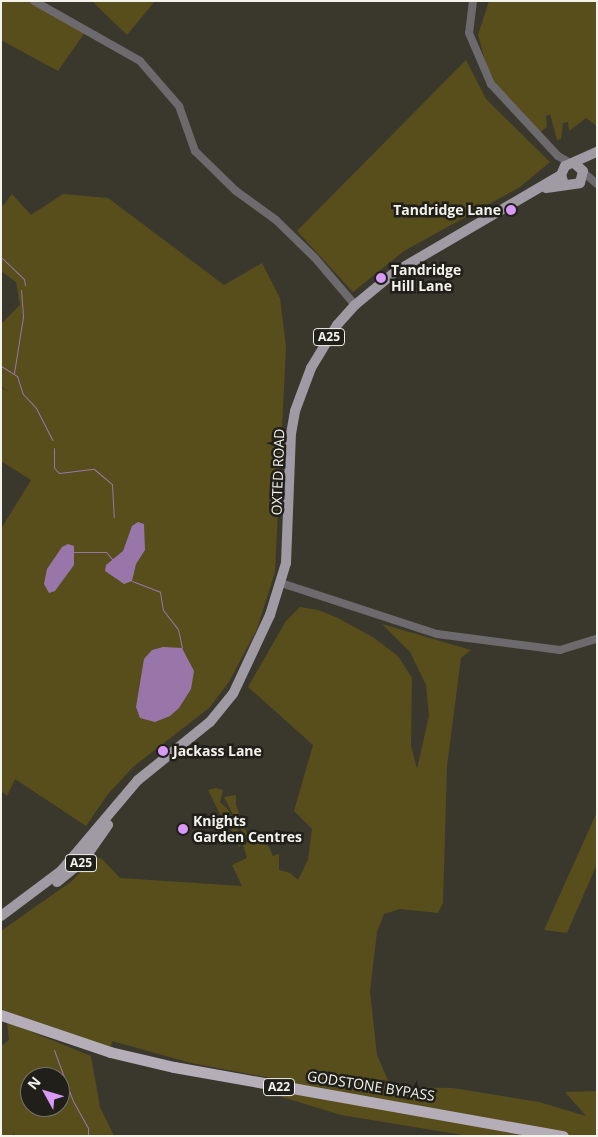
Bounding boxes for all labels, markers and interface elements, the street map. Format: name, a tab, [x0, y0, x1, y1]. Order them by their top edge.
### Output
place label: Tandridge Lane	[393, 202, 501, 218]
marker: Tandridge Lane	[505, 204, 517, 216]
place label: Tandridge Hill Lane	[391, 262, 461, 294]
marker: Tandridge Hill Lane	[375, 272, 387, 284]
road number: A25	[313, 328, 345, 347]
street label: OXTED ROAD	[268, 428, 288, 516]
place label: Jackass Lane	[173, 743, 262, 759]
marker: Jackass Lane	[157, 745, 169, 757]
place label: Knights Garden Centres	[193, 813, 302, 846]
marker: Knights Garden Centres	[177, 823, 189, 835]
road number: A25	[65, 854, 97, 872]
north arrow	[20, 1067, 70, 1117]
street label: GODSTONE BYPASS	[306, 1068, 436, 1104]
text: N	[23, 1072, 45, 1093]
road number: A22	[263, 1078, 295, 1096]

